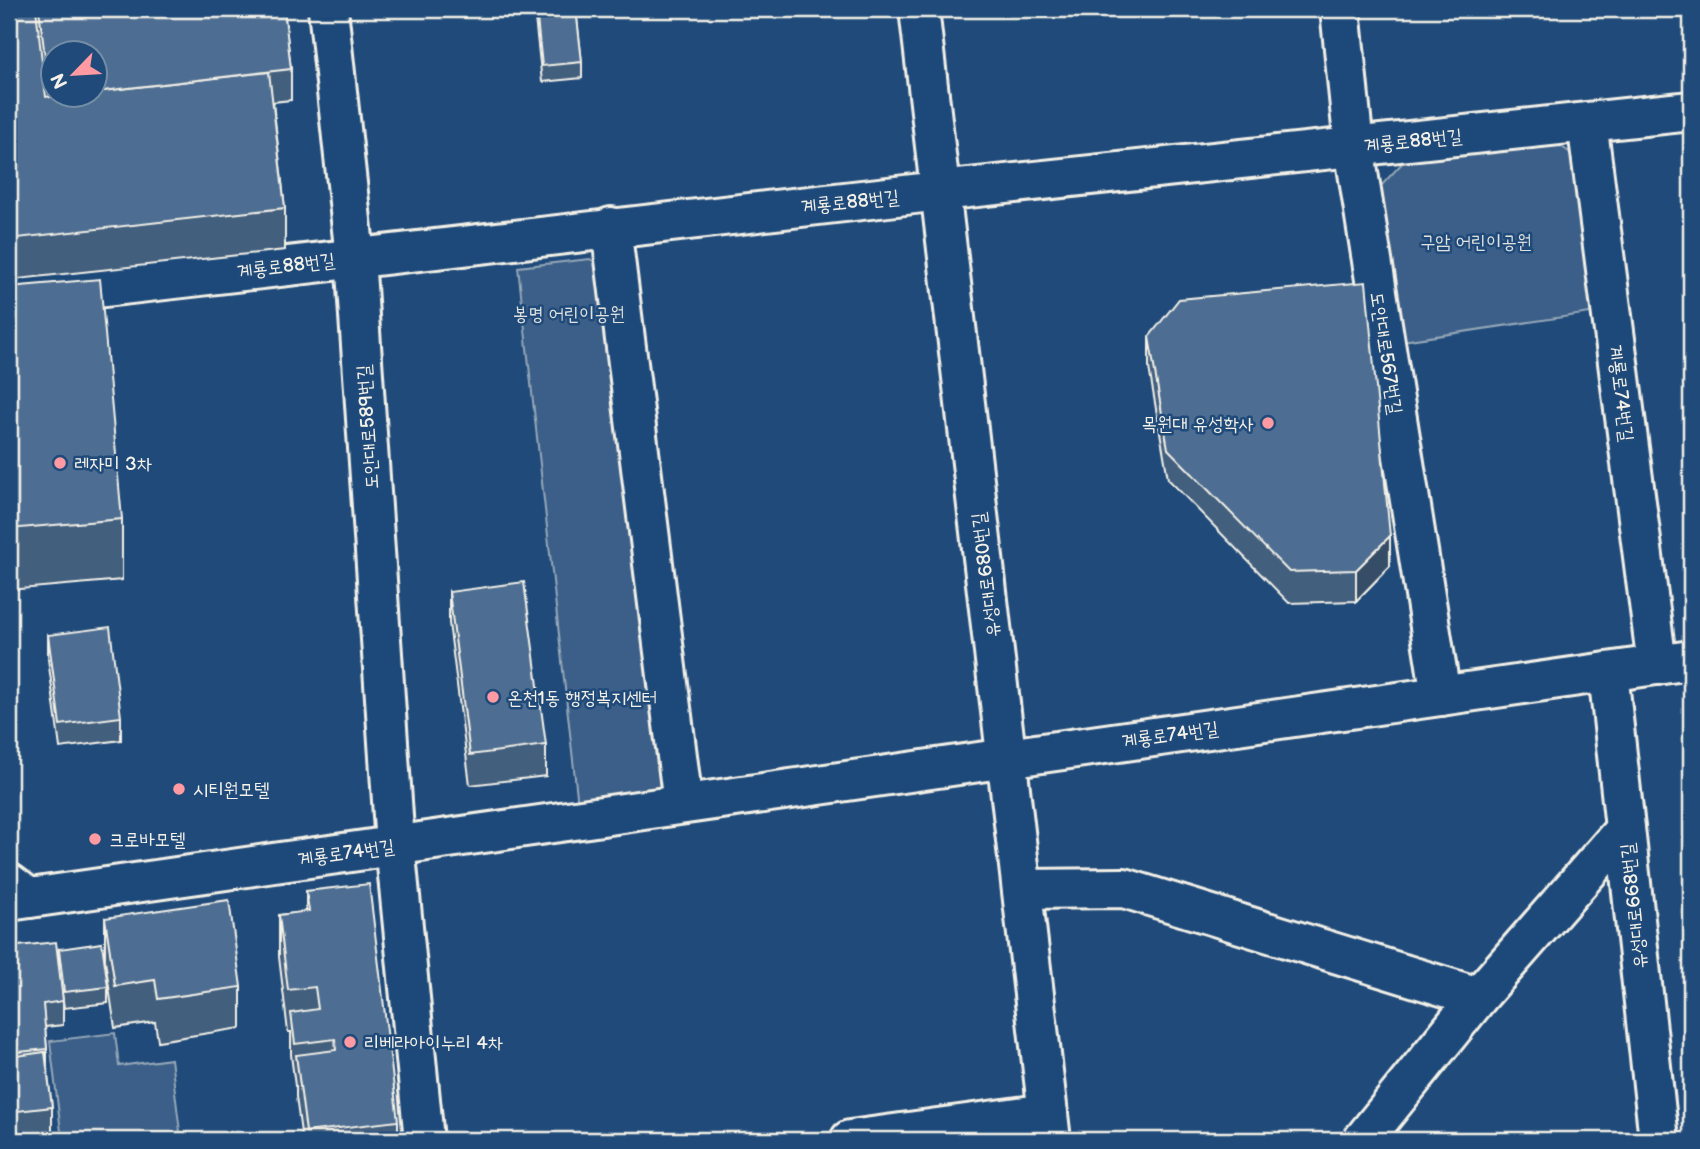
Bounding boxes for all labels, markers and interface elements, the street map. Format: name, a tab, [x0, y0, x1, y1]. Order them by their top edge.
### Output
north arrow	[38, 38, 108, 108]
text: N	[47, 69, 73, 92]
street label: 계룡로88번길	[1363, 125, 1463, 158]
street label: 계룡로88번길	[800, 186, 900, 219]
park label: 구암 어린이공원	[1420, 231, 1532, 254]
street label: 계룡로88번길	[236, 249, 337, 284]
street label: 도안대로567번길	[1364, 290, 1407, 416]
park label: 봉명 어린이공원	[513, 303, 625, 326]
street label: 계룡로74번길	[1603, 343, 1638, 443]
street label: 도안대로589번길	[353, 364, 384, 490]
place label: 목원대 유성학사	[1142, 413, 1254, 436]
marker: 목원대 유성학사	[1260, 415, 1276, 431]
place label: 레자미 3차	[74, 453, 152, 476]
marker: 레자미 3차	[52, 455, 68, 471]
street label: 유성대로680번길	[967, 511, 1006, 639]
place label: 온천1동 행정복지센터	[507, 687, 657, 710]
marker: 온천1동 행정복지센터	[485, 689, 501, 705]
street label: 계룡로74번길	[1120, 717, 1220, 754]
place label: 시티원모텔	[193, 779, 269, 802]
marker: 시티원모텔	[171, 781, 187, 797]
place label: 크로바모텔	[109, 829, 185, 852]
marker: 크로바모텔	[87, 831, 103, 847]
street label: 계룡로74번길	[296, 835, 396, 872]
street label: 유성대로668번길	[1616, 842, 1653, 970]
place label: 리베라아이누리 4차	[364, 1032, 503, 1055]
marker: 리베라아이누리 4차	[342, 1034, 358, 1050]

